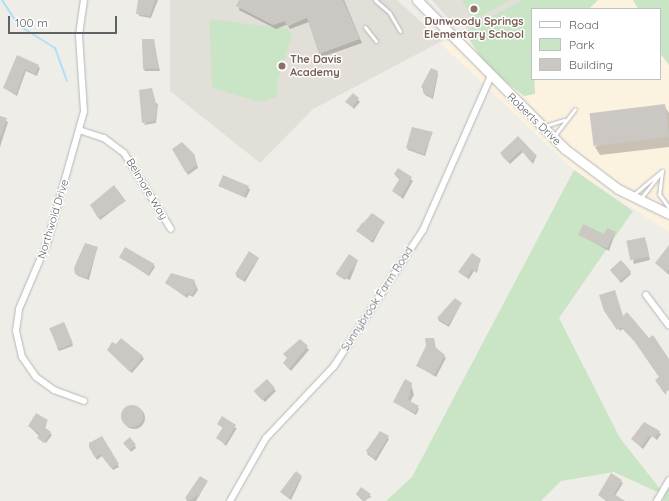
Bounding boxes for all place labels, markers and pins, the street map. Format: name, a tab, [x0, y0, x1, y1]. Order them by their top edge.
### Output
marker: Dunwoody Springs Elementary School	[469, 4, 479, 14]
place label: Dunwoody Springs Elementary School	[424, 15, 524, 41]
place label: The Davis Academy	[290, 53, 342, 79]
marker: The Davis Academy	[277, 61, 287, 71]

